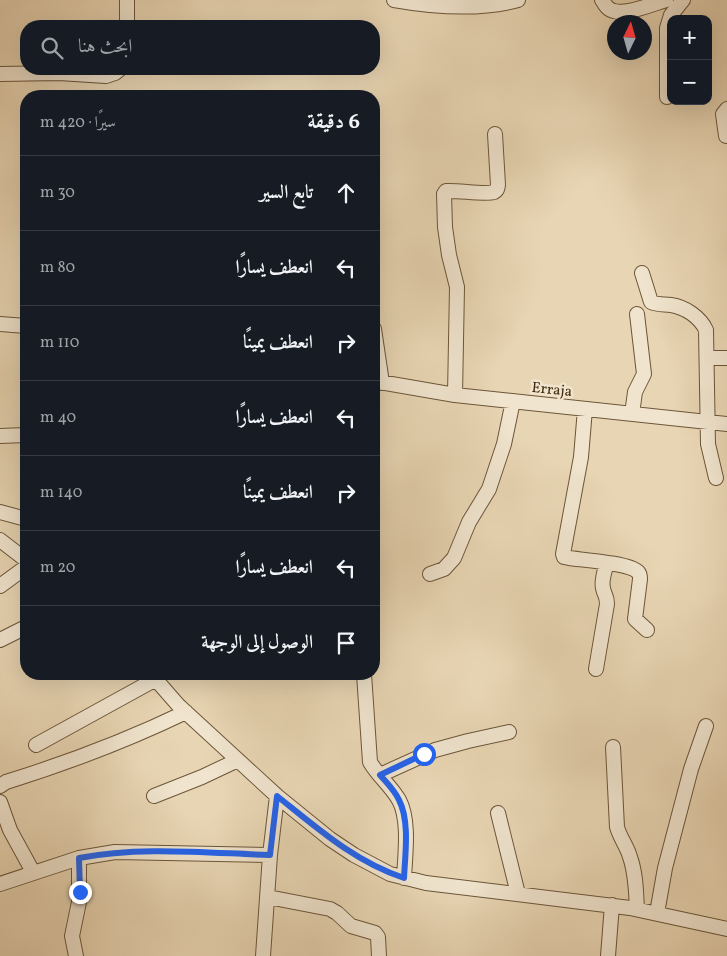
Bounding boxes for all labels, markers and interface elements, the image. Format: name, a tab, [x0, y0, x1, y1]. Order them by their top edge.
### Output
north arrow	[607, 15, 652, 60]
map controls	[667, 15, 712, 105]
button: +	[667, 15, 712, 60]
search box	[20, 20, 380, 75]
icon: search	[38, 34, 66, 62]
text: ابحث هنا	[78, 34, 132, 60]
button: −	[667, 60, 712, 105]
text: 6 دقيقة	[308, 108, 360, 137]
text: سيرًا · 420 m	[40, 112, 116, 134]
icon: ahead	[332, 179, 360, 207]
text: تابع السير	[260, 180, 313, 206]
text: 30 m	[40, 182, 75, 204]
icon: left	[332, 254, 360, 282]
text: انعطف يسارًا	[235, 255, 313, 281]
text: 80 m	[40, 257, 75, 279]
icon: right	[332, 329, 360, 357]
text: انعطف يمينًا	[243, 330, 313, 356]
text: 110 m	[40, 332, 79, 354]
street label: Erraja	[530, 378, 573, 403]
icon: left	[332, 404, 360, 432]
text: انعطف يسارًا	[235, 405, 313, 431]
text: 40 m	[40, 407, 76, 429]
icon: right	[332, 479, 360, 507]
text: انعطف يمينًا	[243, 480, 313, 506]
text: 140 m	[40, 482, 82, 504]
icon: left	[332, 554, 360, 582]
text: انعطف يسارًا	[235, 555, 313, 581]
text: 20 m	[40, 557, 75, 579]
icon: arrive	[332, 629, 360, 657]
text: الوصول إلى الوجهة	[201, 630, 313, 656]
route start	[413, 743, 436, 766]
route end	[69, 881, 92, 904]

